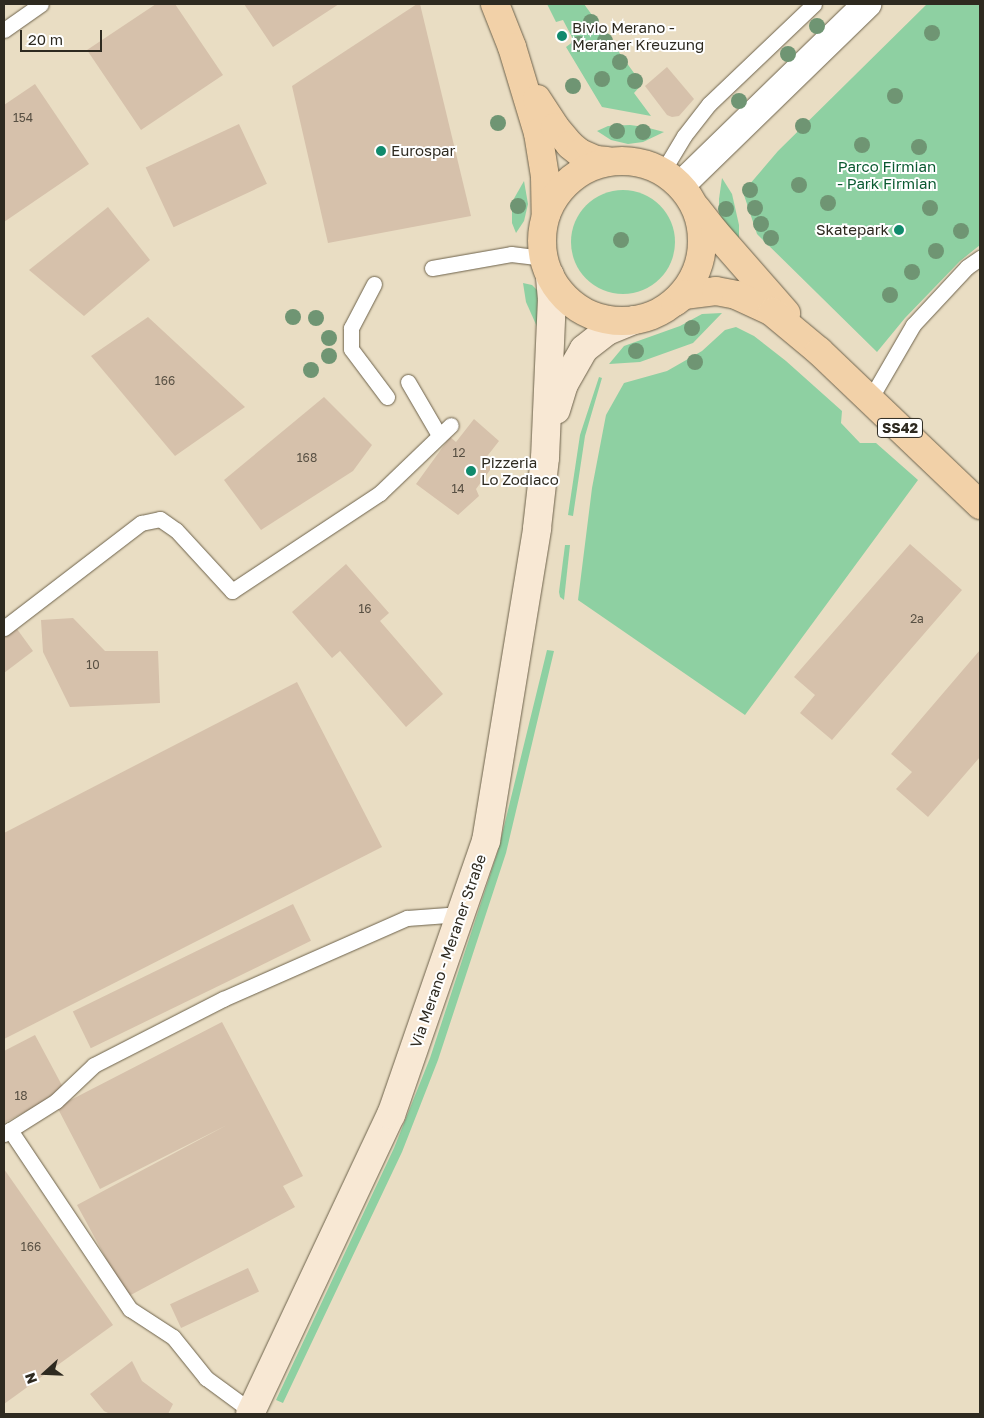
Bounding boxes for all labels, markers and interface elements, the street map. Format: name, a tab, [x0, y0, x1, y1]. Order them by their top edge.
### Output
place label: Bivio Merano - Meraner Kreuzung	[572, 18, 704, 53]
scale bar	[22, 20, 105, 52]
text: 20 m	[28, 30, 63, 48]
marker: Bivio Merano - Meraner Kreuzung	[556, 30, 568, 42]
house number: 154	[13, 111, 33, 125]
place label: Eurospar	[391, 142, 455, 160]
marker: Eurospar	[375, 145, 387, 157]
park label: Parco Firmian - Park Firmian	[837, 157, 937, 192]
place label: Skatepark	[816, 221, 889, 239]
marker: Skatepark	[893, 224, 905, 236]
house number: 166	[155, 374, 175, 388]
road number: SS42	[876, 416, 924, 439]
house number: 12	[453, 446, 465, 460]
house number: 168	[297, 451, 317, 465]
place label: Pizzeria Lo Zodiaco	[481, 453, 559, 488]
marker: Pizzeria Lo Zodiaco	[465, 465, 477, 477]
house number: 14	[451, 482, 465, 496]
house number: 16	[358, 602, 372, 616]
house number: 2a	[910, 612, 924, 626]
house number: 10	[86, 658, 100, 672]
street label: Via Merano - Meraner Straße	[406, 852, 490, 1050]
house number: 18	[14, 1089, 28, 1103]
house number: 166	[21, 1240, 41, 1254]
north arrow	[20, 1348, 70, 1398]
text: N	[21, 1370, 40, 1386]

